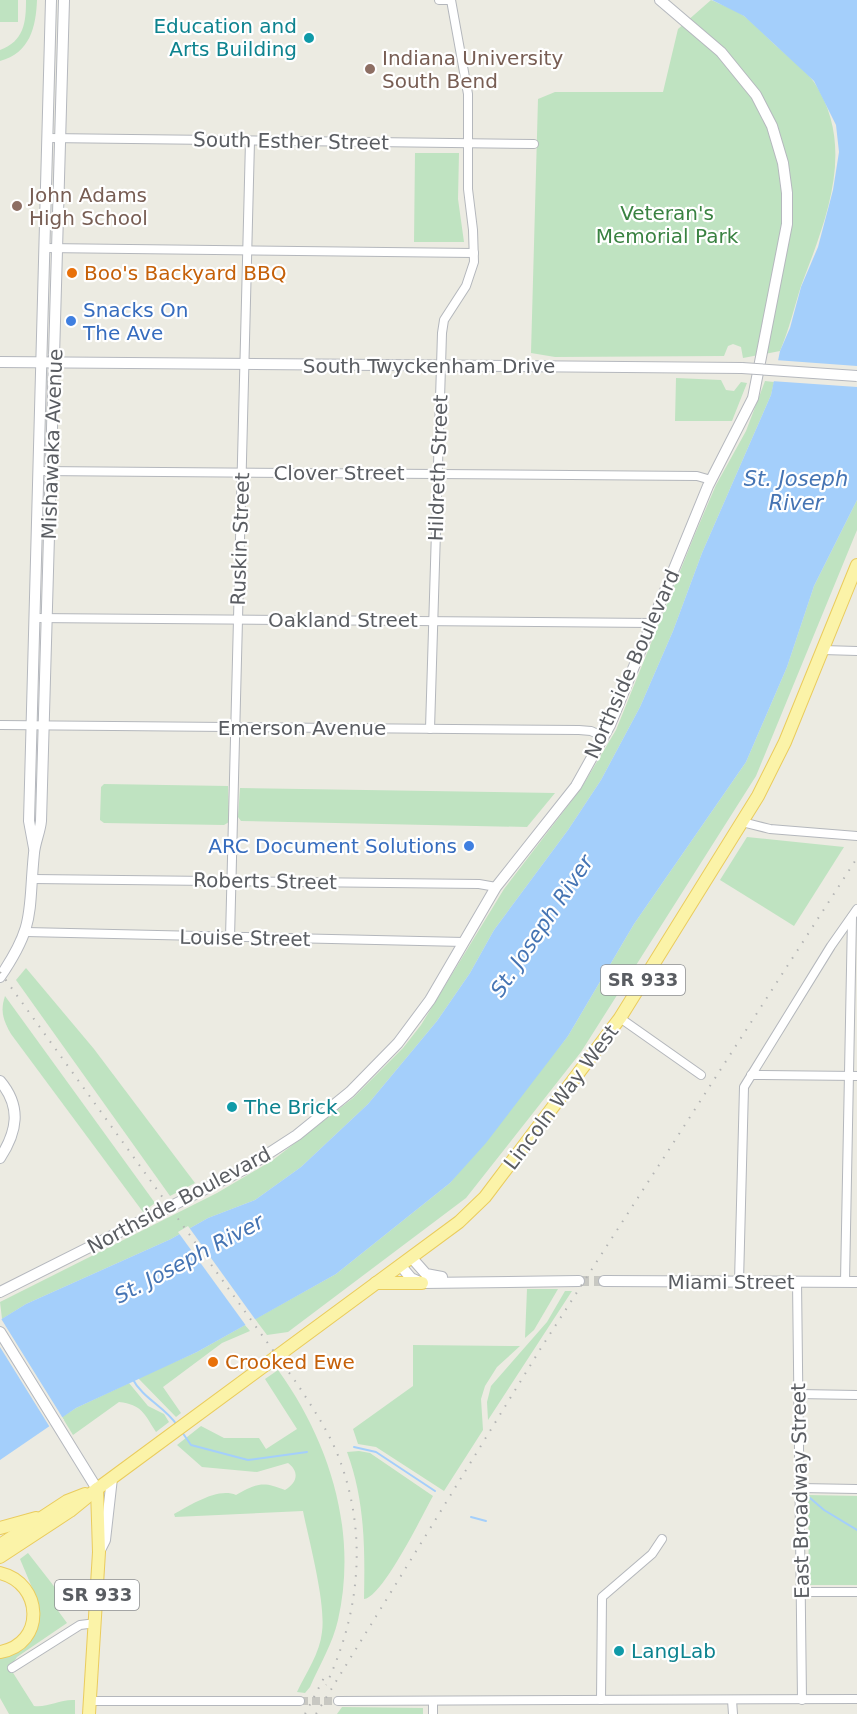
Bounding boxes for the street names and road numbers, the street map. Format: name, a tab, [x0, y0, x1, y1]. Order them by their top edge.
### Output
street label: South Esther Street	[193, 127, 389, 155]
street label: Mishawaka Avenue	[37, 348, 67, 540]
street label: South Twyckenham Drive	[303, 354, 555, 378]
street label: Hildreth Street	[423, 394, 453, 542]
street label: Clover Street	[273, 461, 405, 485]
street label: Ruskin Street	[226, 472, 254, 606]
street label: Northside Boulevard	[579, 566, 685, 762]
street label: Oakland Street	[268, 608, 418, 632]
street label: Emerson Avenue	[218, 716, 386, 740]
street label: Roberts Street	[193, 868, 337, 894]
street label: Louise Street	[179, 925, 311, 951]
road number: SR 933	[601, 965, 685, 995]
street label: Lincoln Way West	[499, 1020, 623, 1174]
street label: Northside Boulevard	[83, 1141, 275, 1259]
street label: Miami Street	[667, 1270, 795, 1294]
street label: East Broadway Street	[786, 1383, 814, 1599]
road number: SR 933	[55, 1580, 139, 1610]

